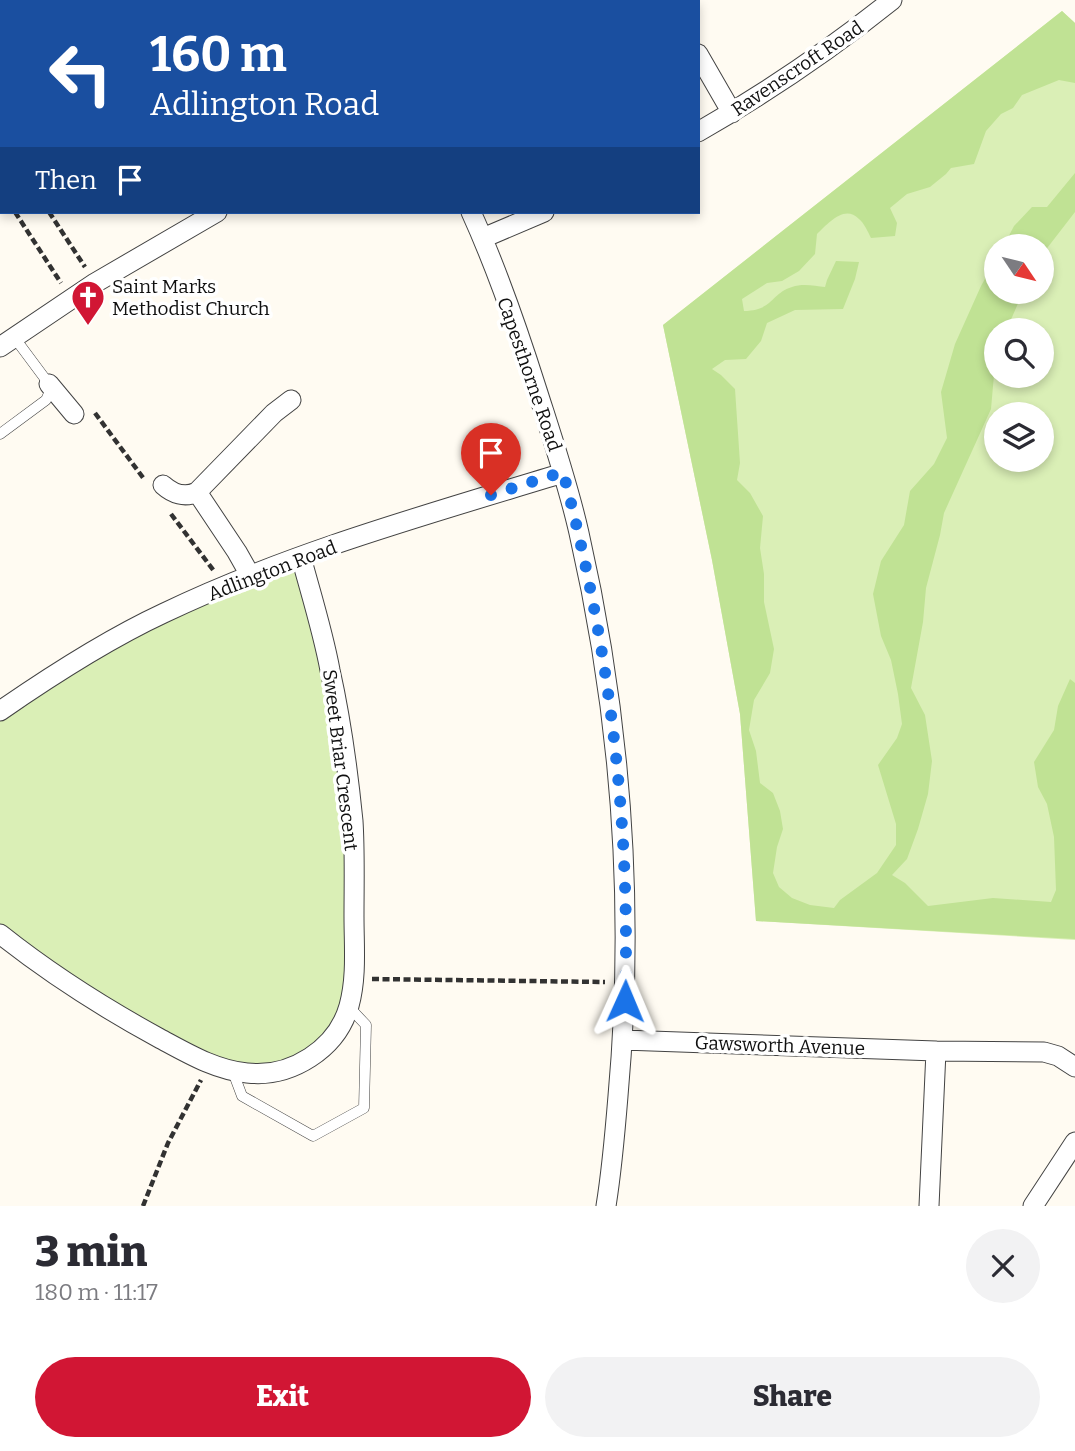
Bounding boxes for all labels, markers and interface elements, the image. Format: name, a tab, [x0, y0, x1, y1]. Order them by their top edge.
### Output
street label: Ravenscroft Road	[727, 16, 867, 121]
text: 160 m	[150, 25, 287, 84]
icon: left	[35, 28, 126, 119]
text: Adlington Road	[150, 85, 379, 123]
icon: arrive	[111, 161, 149, 199]
text: Then	[35, 165, 97, 196]
north arrow	[984, 234, 1054, 304]
map controls	[984, 234, 1054, 472]
place label: Saint Marks Methodist Church	[112, 275, 270, 320]
church icon: Saint Marks Methodist Church	[69, 278, 107, 327]
street label: Capesthorne Road	[492, 294, 567, 454]
button: search	[984, 318, 1054, 388]
button: layers	[984, 402, 1054, 472]
pin	[461, 423, 521, 495]
icon: arrive	[472, 434, 510, 472]
street label: Adlington Road	[205, 535, 340, 606]
street label: Sweet Briar Crescent	[318, 668, 363, 852]
position arrow	[588, 964, 662, 1038]
street label: Gawsworth Avenue	[694, 1031, 866, 1060]
text: 3 min	[35, 1227, 148, 1277]
button: close	[966, 1229, 1040, 1303]
text: 180 m · 11:17	[35, 1278, 158, 1306]
button: Exit	[35, 1357, 531, 1437]
button: Share	[545, 1357, 1040, 1437]

